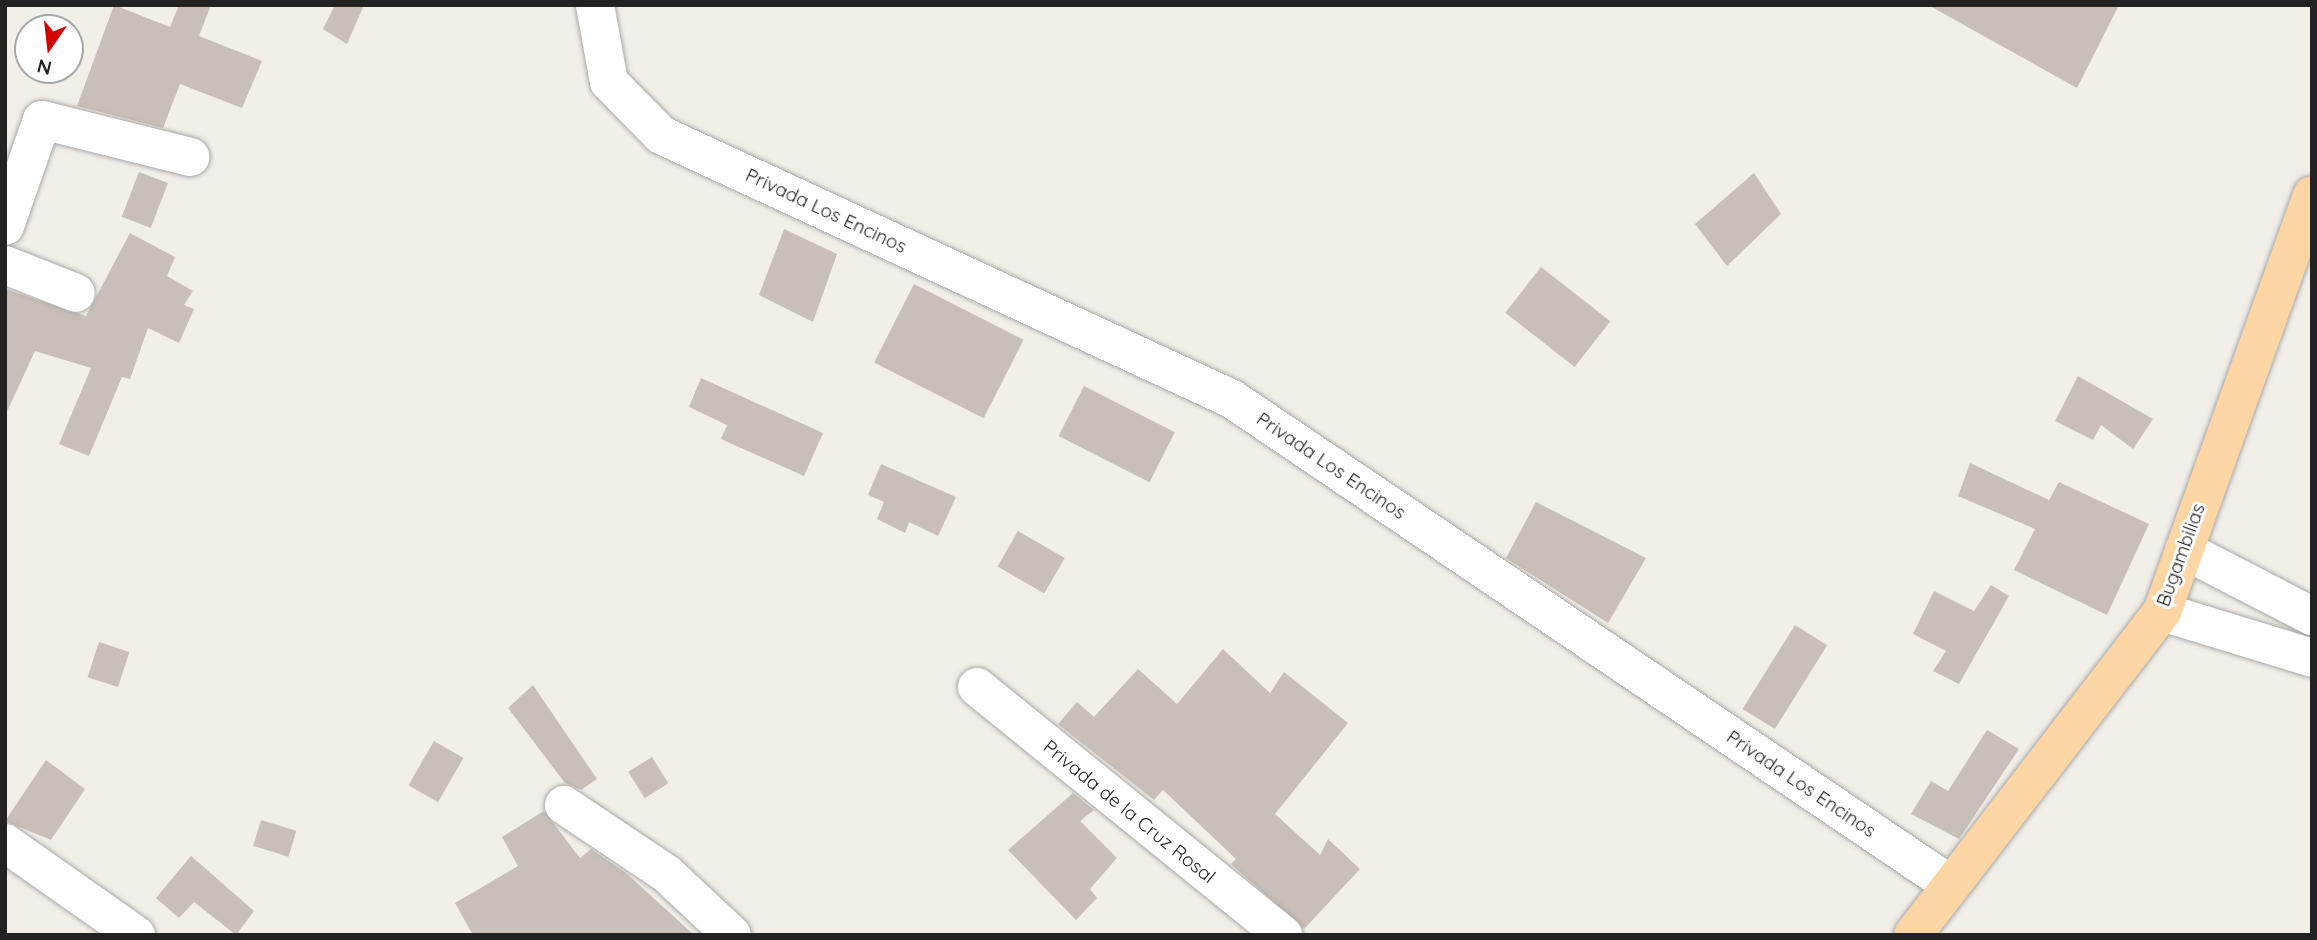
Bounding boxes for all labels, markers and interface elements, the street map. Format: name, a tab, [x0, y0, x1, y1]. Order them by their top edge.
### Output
north arrow	[14, 14, 84, 84]
text: N	[35, 54, 54, 81]
street label: Privada Los Encinos	[742, 164, 910, 258]
street label: Privada Los Encinos	[1252, 408, 1410, 524]
street label: Bugambilias	[2152, 500, 2210, 610]
street label: Privada Los Encinos	[1722, 726, 1880, 842]
street label: Privada de la Cruz Rosal	[1038, 736, 1220, 888]

